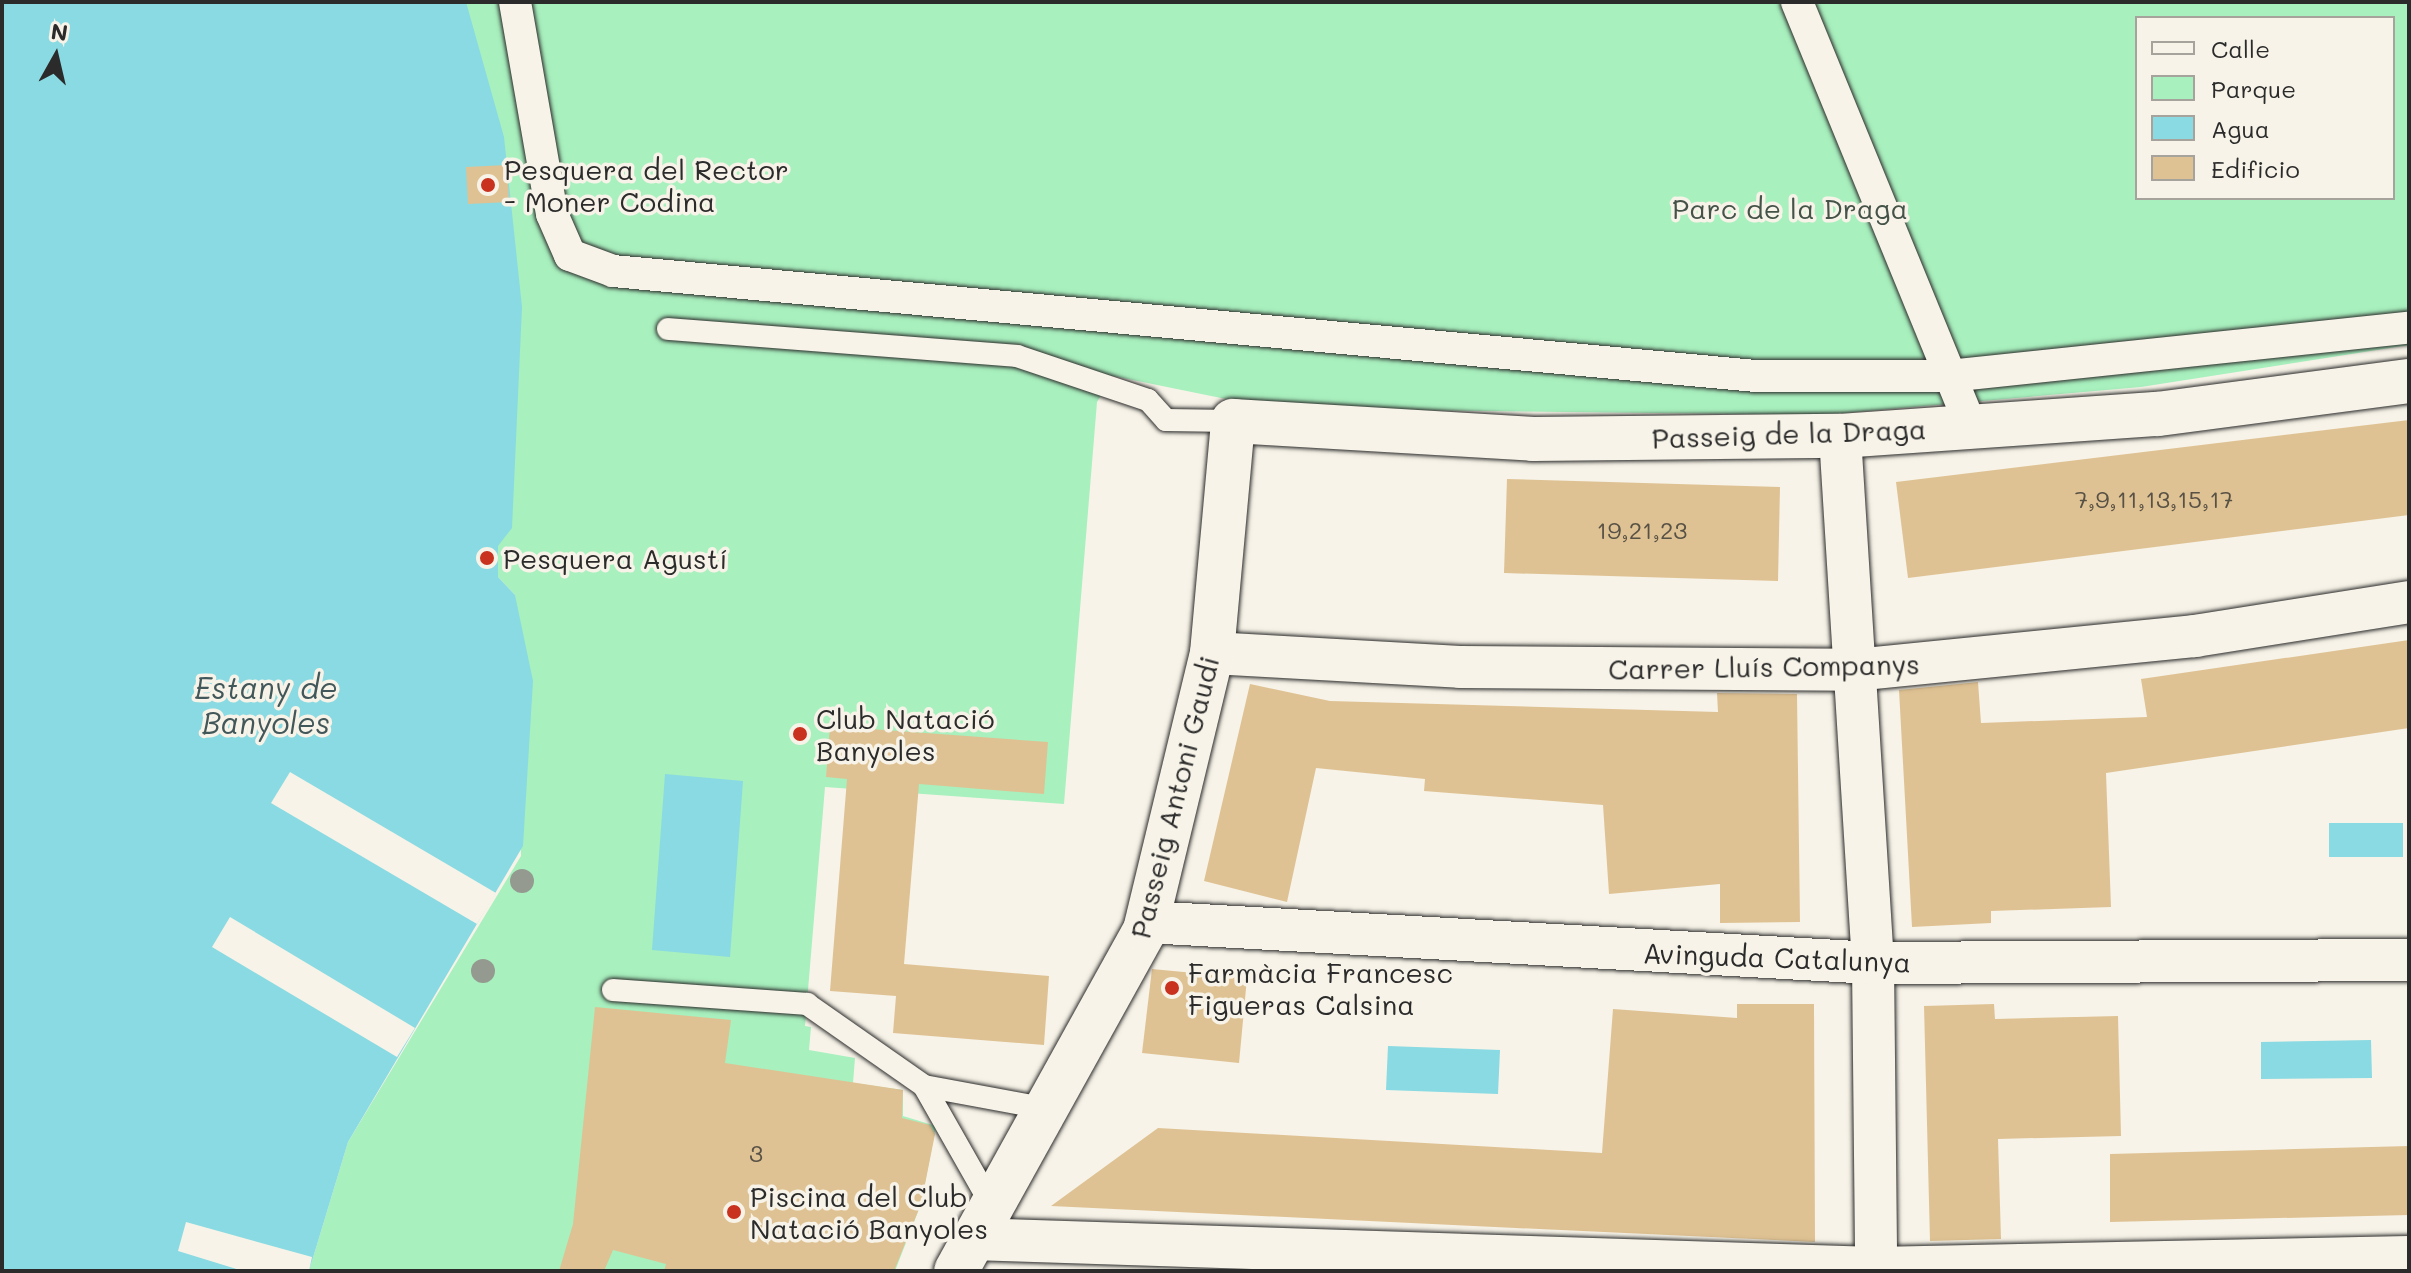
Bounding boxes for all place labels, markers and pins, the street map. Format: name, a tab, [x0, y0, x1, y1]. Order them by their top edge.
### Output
place label: Pesquera del Rector - Moner Codina	[504, 152, 789, 218]
marker: Pesquera del Rector - Moner Codina	[479, 176, 497, 194]
place label: Pesquera Agustí	[503, 541, 728, 575]
marker: Pesquera Agustí	[478, 549, 496, 567]
place label: Club Natació Banyoles	[816, 701, 995, 767]
marker: Club Natació Banyoles	[791, 725, 809, 743]
place label: Farmàcia Francesc Figueras Calsina	[1188, 955, 1453, 1021]
marker: Farmàcia Francesc Figueras Calsina	[1163, 979, 1181, 997]
place label: Piscina del Club Natació Banyoles	[750, 1179, 988, 1245]
marker: Piscina del Club Natació Banyoles	[725, 1203, 743, 1221]

